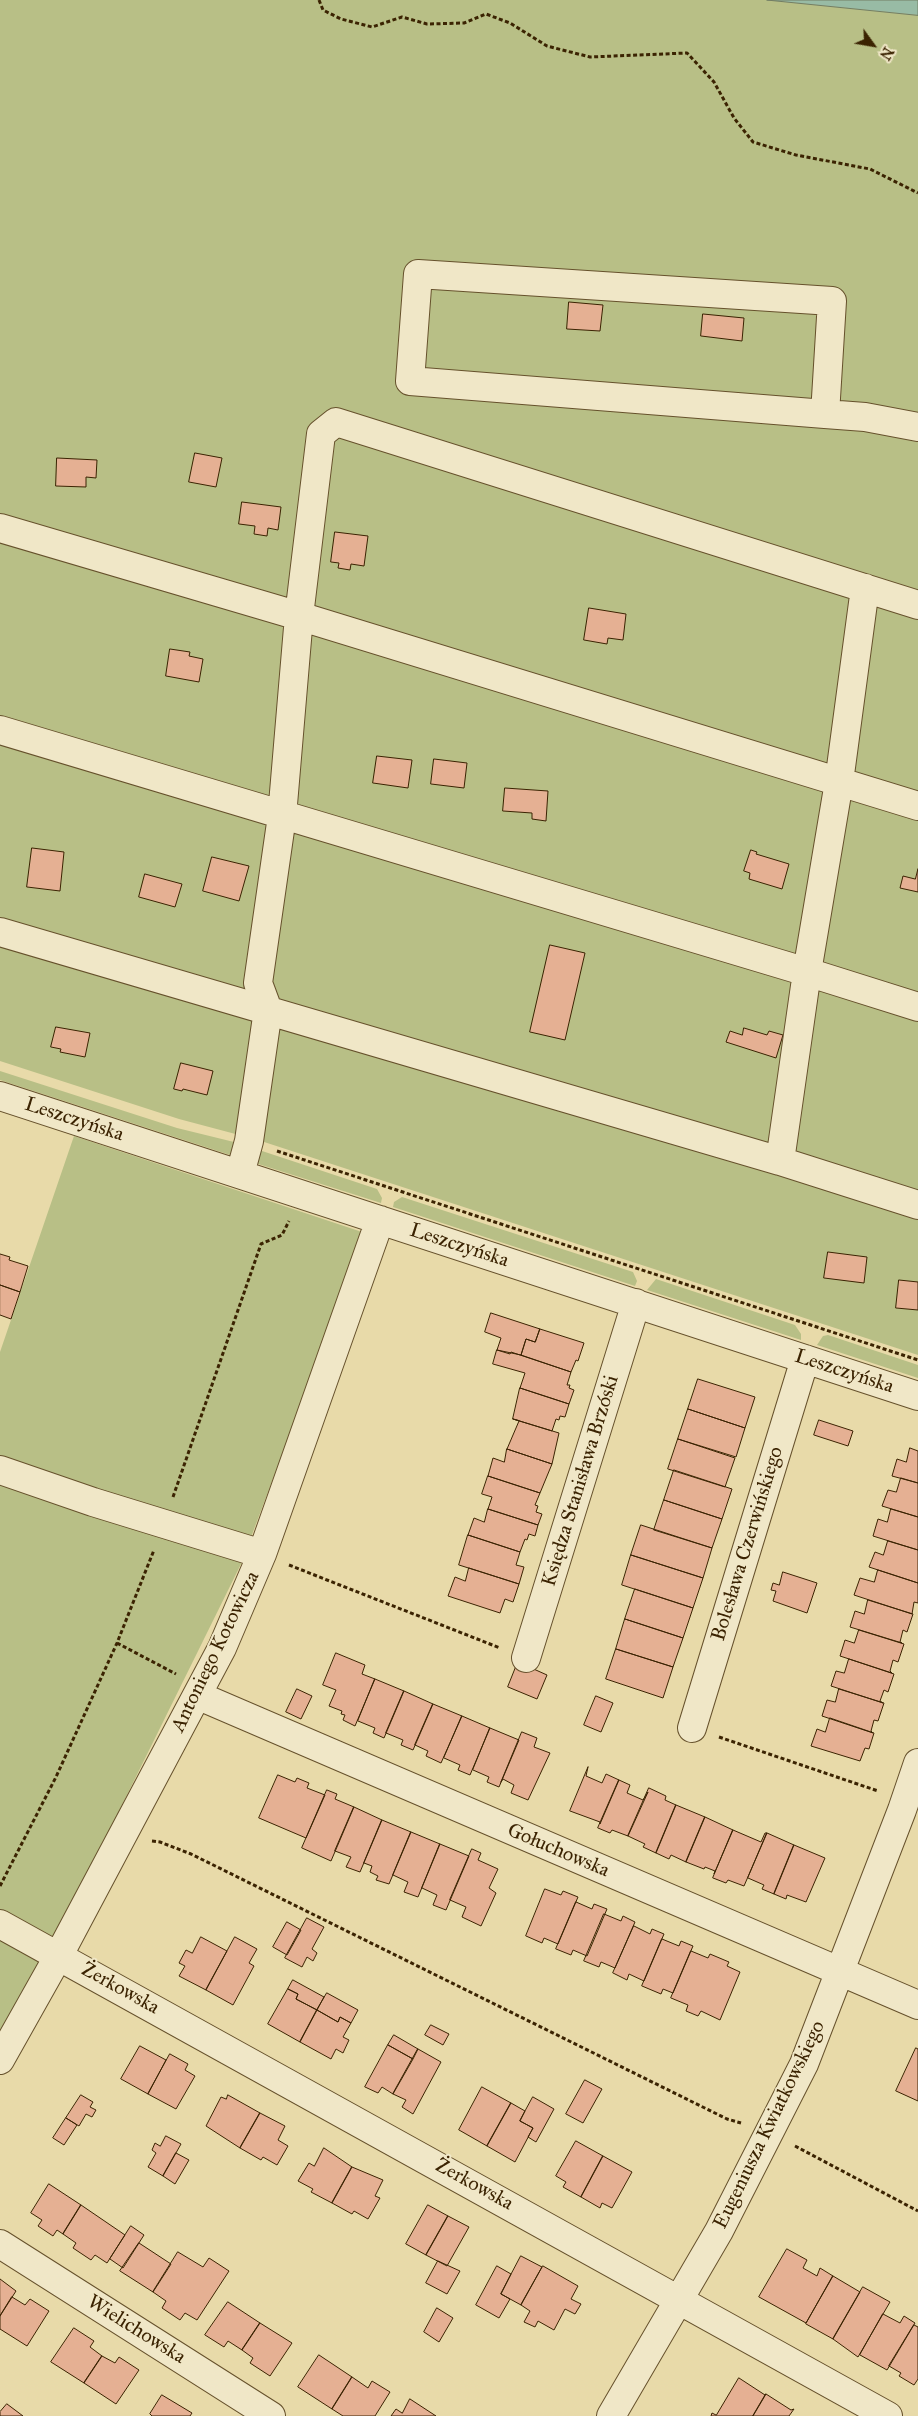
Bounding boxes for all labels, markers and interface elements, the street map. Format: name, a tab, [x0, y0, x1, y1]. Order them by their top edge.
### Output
north arrow	[848, 20, 898, 70]
text: N	[876, 44, 896, 63]
street label: Leszczyńska	[22, 1093, 126, 1147]
street label: Leszczyńska	[407, 1219, 511, 1273]
street label: Leszczyńska	[792, 1345, 896, 1399]
street label: Księdza Stanisława Brzóski	[537, 1372, 625, 1590]
street label: Bolesława Czerwińskiego	[707, 1444, 789, 1644]
street label: Antoniego Kotowicza	[167, 1568, 265, 1736]
street label: Gołuchowska	[503, 1819, 613, 1883]
street label: Żerkowska	[77, 1958, 163, 2020]
street label: Eugeniusza Kwiatkowskiego	[709, 2017, 831, 2233]
street label: Żerkowska	[431, 2154, 517, 2216]
street label: Wielichowska	[82, 2290, 190, 2370]

